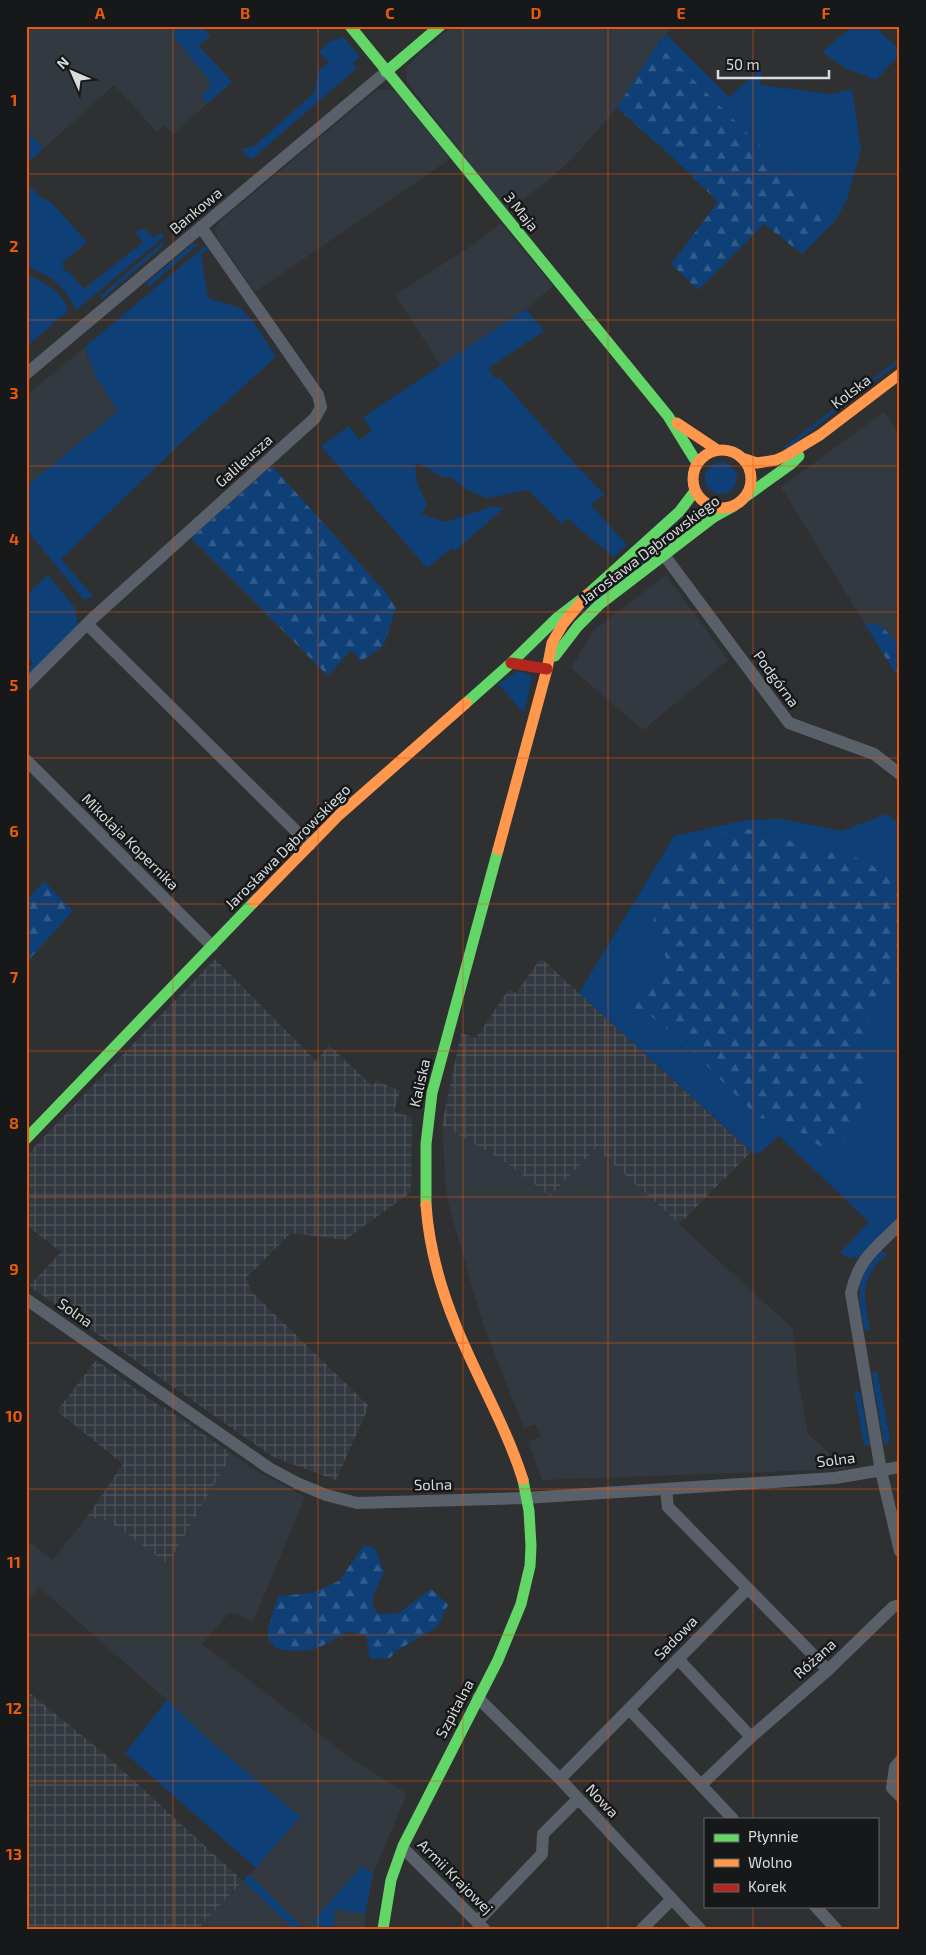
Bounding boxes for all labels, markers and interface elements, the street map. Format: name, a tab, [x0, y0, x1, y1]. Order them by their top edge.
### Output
text: A	[95, 3, 106, 22]
text: B	[240, 3, 250, 22]
text: C	[385, 3, 395, 22]
text: D	[531, 3, 542, 22]
text: E	[676, 3, 686, 22]
text: F	[822, 3, 831, 22]
north arrow	[48, 48, 98, 98]
scale bar	[718, 48, 830, 80]
text: N	[53, 53, 72, 72]
text: 50 m	[726, 55, 760, 73]
text: 1	[11, 90, 17, 109]
street label: Bankowa	[166, 183, 225, 237]
street label: 3 Maja	[500, 188, 543, 235]
text: 2	[9, 236, 19, 255]
street label: Kolska	[827, 370, 874, 412]
text: 3	[9, 383, 19, 402]
street label: Galileusza	[211, 430, 276, 491]
street label: Jarosława Dąbrowskiego	[576, 491, 723, 607]
text: 4	[9, 529, 19, 548]
street label: Podgórna	[750, 647, 803, 710]
text: 5	[10, 675, 19, 694]
street label: Jarosława Dąbrowskiego	[221, 780, 354, 913]
street label: Mikołaja Kopernika	[78, 789, 183, 894]
text: 6	[9, 821, 19, 840]
text: 7	[10, 967, 19, 986]
street label: Kaliska	[405, 1057, 433, 1109]
text: 8	[9, 1113, 19, 1132]
text: 9	[9, 1259, 19, 1278]
street label: Solna	[55, 1294, 96, 1331]
text: 10	[5, 1406, 23, 1425]
street label: Solna	[816, 1448, 856, 1470]
street label: Solna	[414, 1475, 452, 1493]
text: 11	[7, 1552, 21, 1571]
street label: Sadowa	[650, 1612, 701, 1663]
street label: Różana	[790, 1635, 839, 1682]
street label: Szpitalna	[431, 1676, 477, 1741]
text: 12	[6, 1698, 22, 1717]
street label: Nowa	[583, 1780, 623, 1821]
legend	[704, 1818, 878, 1908]
text: Płynnie	[748, 1827, 799, 1845]
street label: Armii Krajowej	[414, 1835, 497, 1918]
text: 13	[6, 1844, 22, 1863]
text: Wolno	[748, 1853, 792, 1871]
text: Korek	[748, 1877, 787, 1895]

